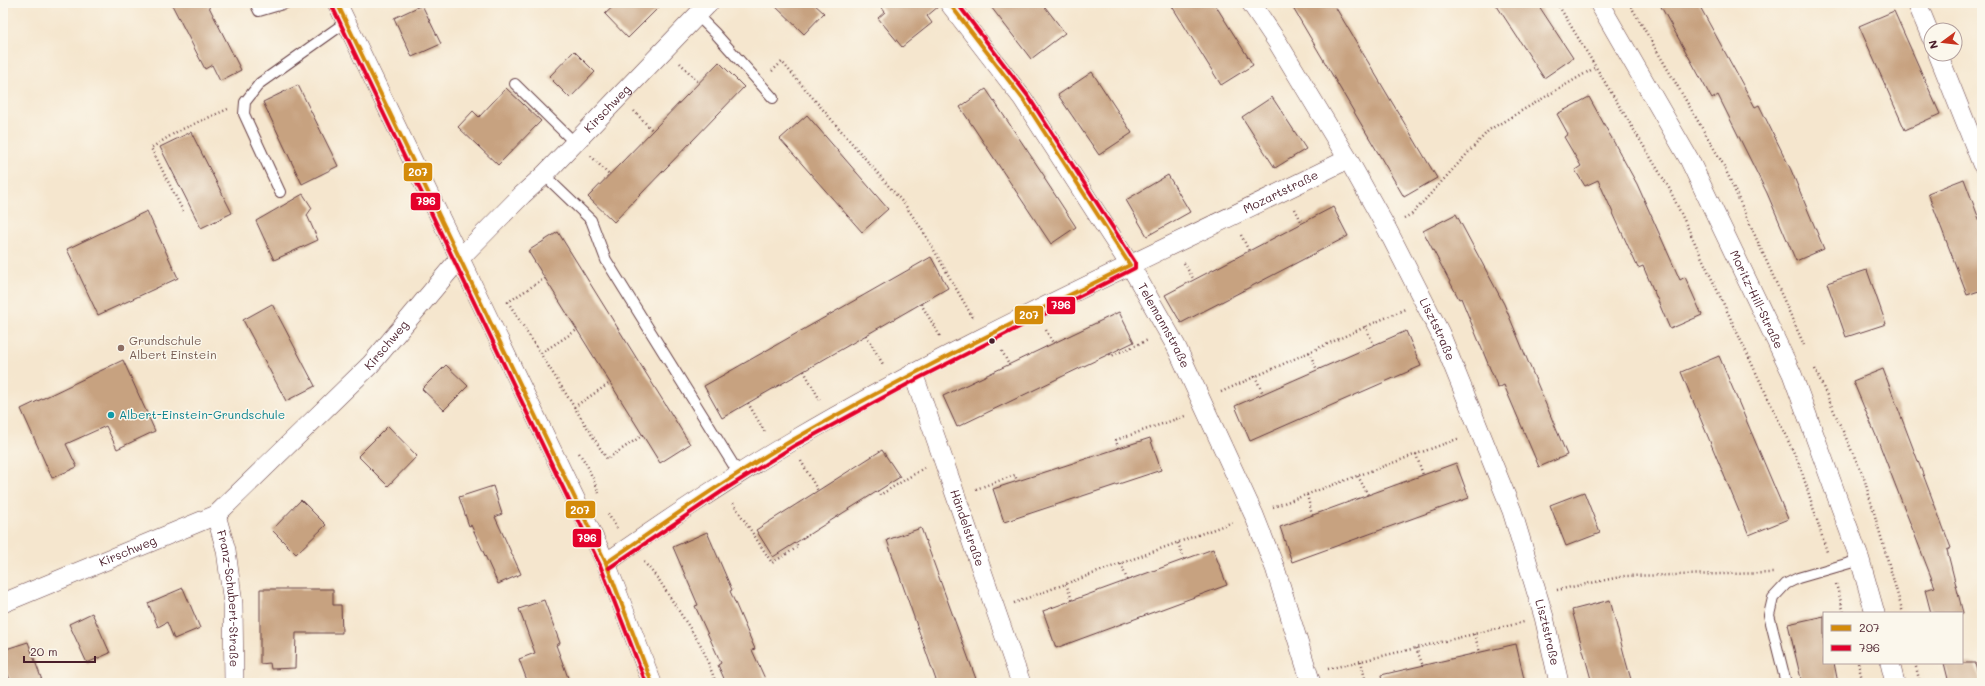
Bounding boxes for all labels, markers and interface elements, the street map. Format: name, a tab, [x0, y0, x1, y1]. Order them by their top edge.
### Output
north arrow	[1923, 22, 1963, 62]
text: N	[1925, 39, 1941, 51]
street label: Kirschweg	[580, 81, 633, 136]
line badge: 207	[403, 162, 433, 182]
text: 207	[408, 164, 428, 179]
street label: Mozartstraße	[1240, 166, 1321, 216]
line badge: 796	[410, 192, 441, 211]
text: 796	[416, 193, 436, 208]
street label: Moritz-Hill-Straße	[1727, 247, 1788, 351]
street label: Telemannstraße	[1135, 280, 1194, 370]
street label: Lisztstraße	[1416, 295, 1459, 363]
line badge: 796	[1046, 296, 1076, 315]
text: 796	[1051, 297, 1071, 312]
line badge: 207	[1014, 305, 1044, 325]
text: 207	[1019, 307, 1039, 322]
street label: Kirschweg	[360, 317, 411, 373]
place label: Grundschule Albert Einstein	[129, 332, 217, 362]
unlabelled marker	[987, 336, 997, 346]
marker: Grundschule Albert Einstein	[116, 343, 126, 353]
place label: Albert-Einstein-Grundschule	[119, 406, 285, 422]
marker: Albert-Einstein-Grundschule	[106, 410, 116, 420]
street label: Händelstraße	[947, 487, 989, 568]
line badge: 207	[565, 500, 596, 519]
text: 207	[570, 502, 590, 517]
street label: Franz-Schubert-Straße	[214, 528, 243, 667]
line badge: 796	[572, 528, 602, 548]
text: 796	[577, 530, 597, 545]
street label: Kirschweg	[96, 532, 158, 569]
street label: Lisztstraße	[1532, 597, 1564, 667]
legend	[1823, 612, 1963, 664]
text: 207	[1859, 619, 1880, 635]
scale bar	[24, 638, 95, 664]
text: 796	[1859, 639, 1880, 655]
text: 20 m	[30, 643, 58, 659]

